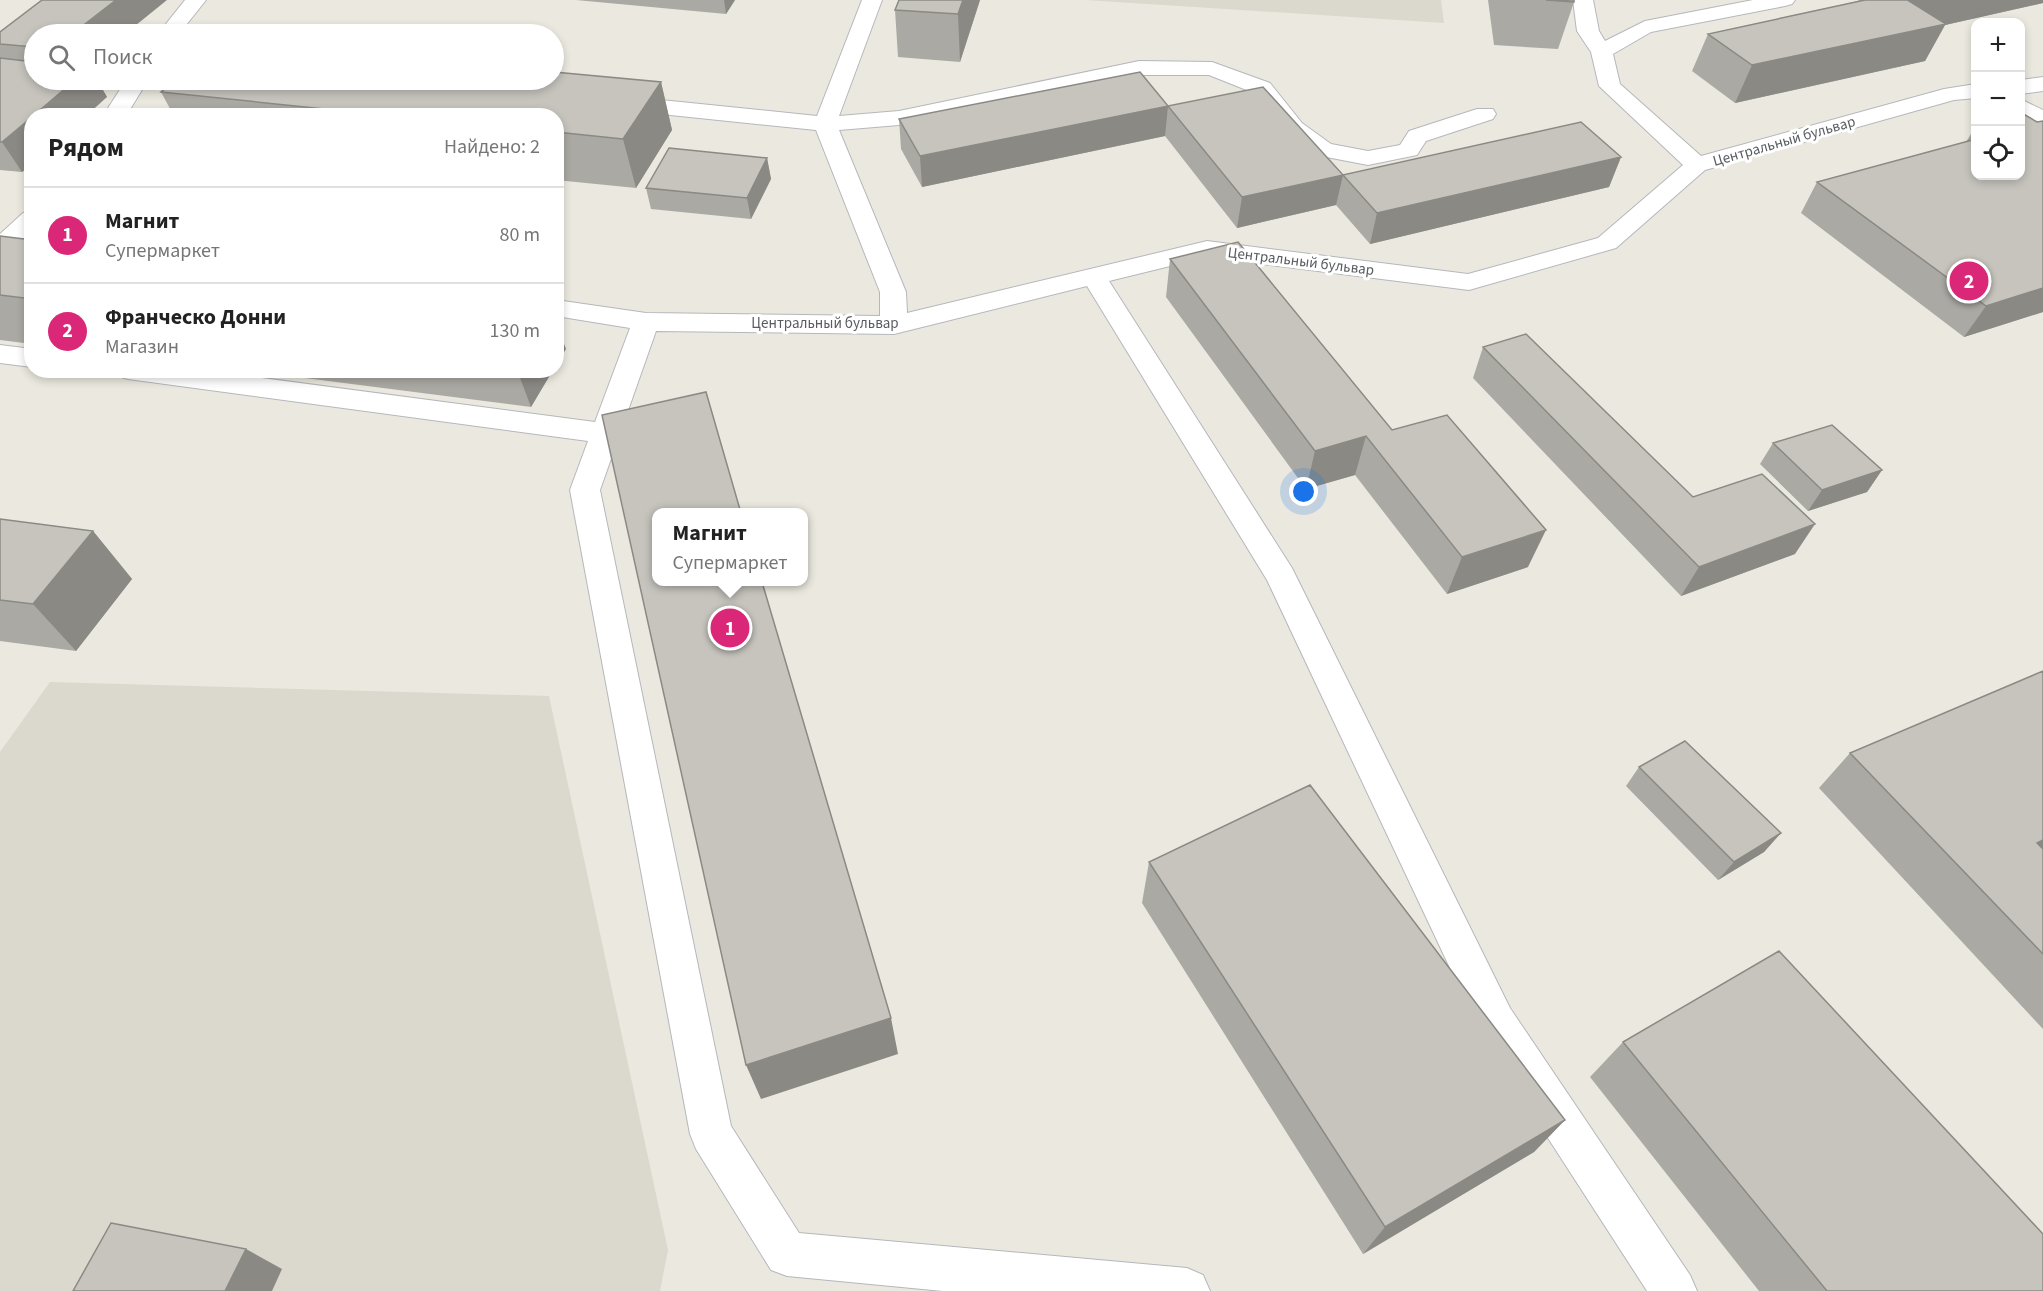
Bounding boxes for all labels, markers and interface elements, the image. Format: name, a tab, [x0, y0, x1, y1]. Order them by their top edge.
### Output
map controls	[1971, 18, 2025, 180]
button: +	[1971, 18, 2025, 72]
search box	[24, 24, 564, 90]
icon: search	[45, 41, 78, 74]
text: Поиск	[93, 41, 152, 73]
button: −	[1971, 72, 2025, 126]
street label: Центральный бульвар	[1710, 111, 1858, 172]
button: locate	[1971, 126, 2025, 180]
text: Рядом	[48, 129, 124, 166]
text: Найдено: 2	[444, 133, 540, 161]
text: Магнит	[105, 205, 179, 237]
text: 1	[62, 221, 73, 249]
text: 80 m	[500, 221, 540, 249]
text: Супермаркет	[105, 237, 220, 265]
street label: Центральный бульвар	[1227, 242, 1375, 281]
pin: 2	[1950, 258, 1988, 304]
text: Франческо Донни	[105, 301, 286, 333]
street label: Центральный бульвар	[751, 313, 899, 334]
text: 2	[62, 317, 73, 345]
text: 130 m	[490, 317, 540, 345]
text: Магазин	[105, 333, 179, 361]
your location	[1289, 477, 1318, 506]
popup	[652, 508, 808, 586]
text: Магнит	[673, 517, 747, 549]
text: Супермаркет	[673, 549, 787, 577]
pin: 1	[710, 606, 750, 650]

